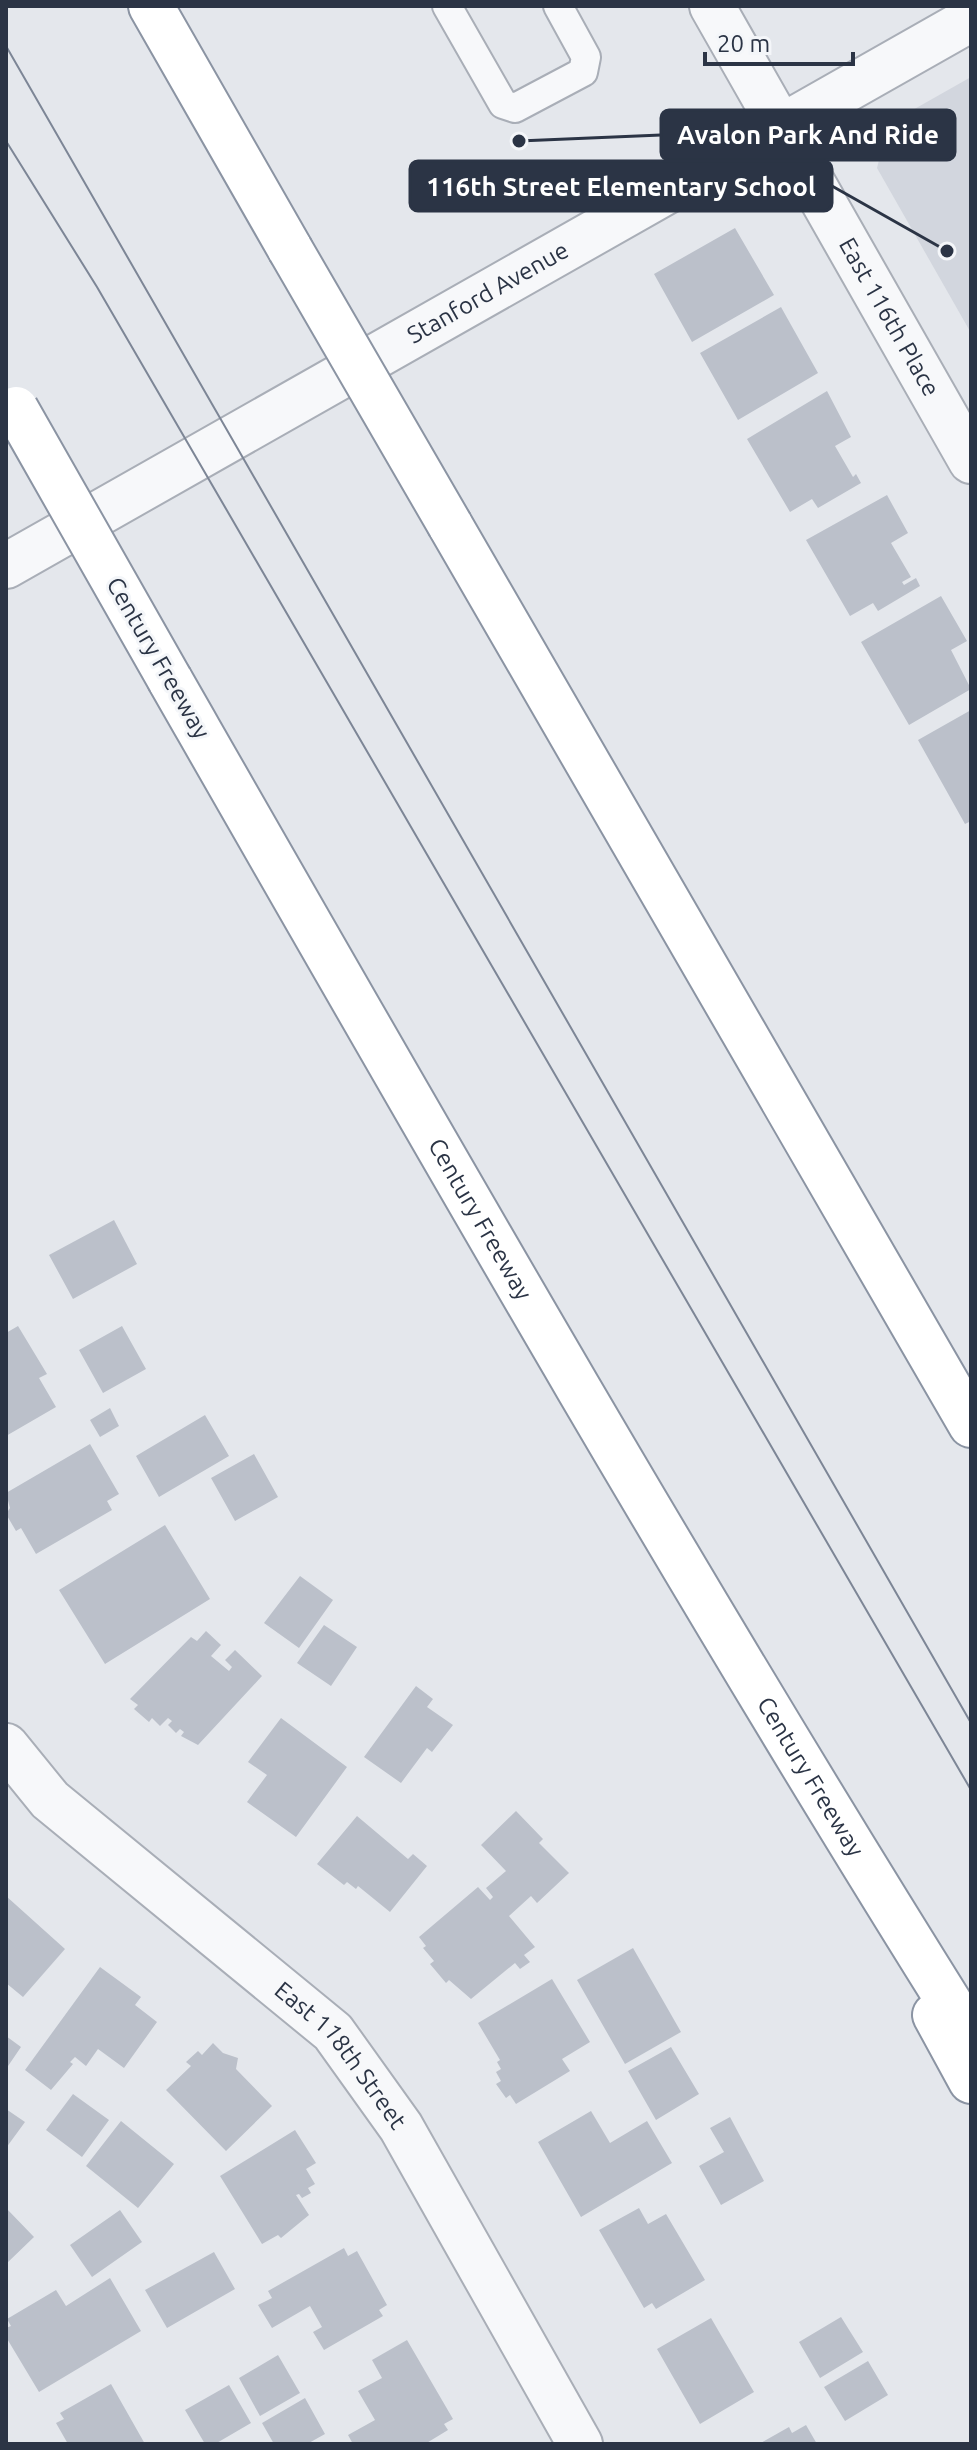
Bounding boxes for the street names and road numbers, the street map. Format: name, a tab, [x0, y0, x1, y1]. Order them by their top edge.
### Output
street label: East 116th Place	[834, 233, 945, 401]
street label: Stanford Avenue	[402, 236, 573, 349]
street label: Century Freeway	[101, 572, 216, 744]
street label: Century Freeway	[423, 1134, 538, 1305]
street label: Century Freeway	[752, 1692, 870, 1862]
street label: East 118th Street	[270, 1976, 412, 2134]

